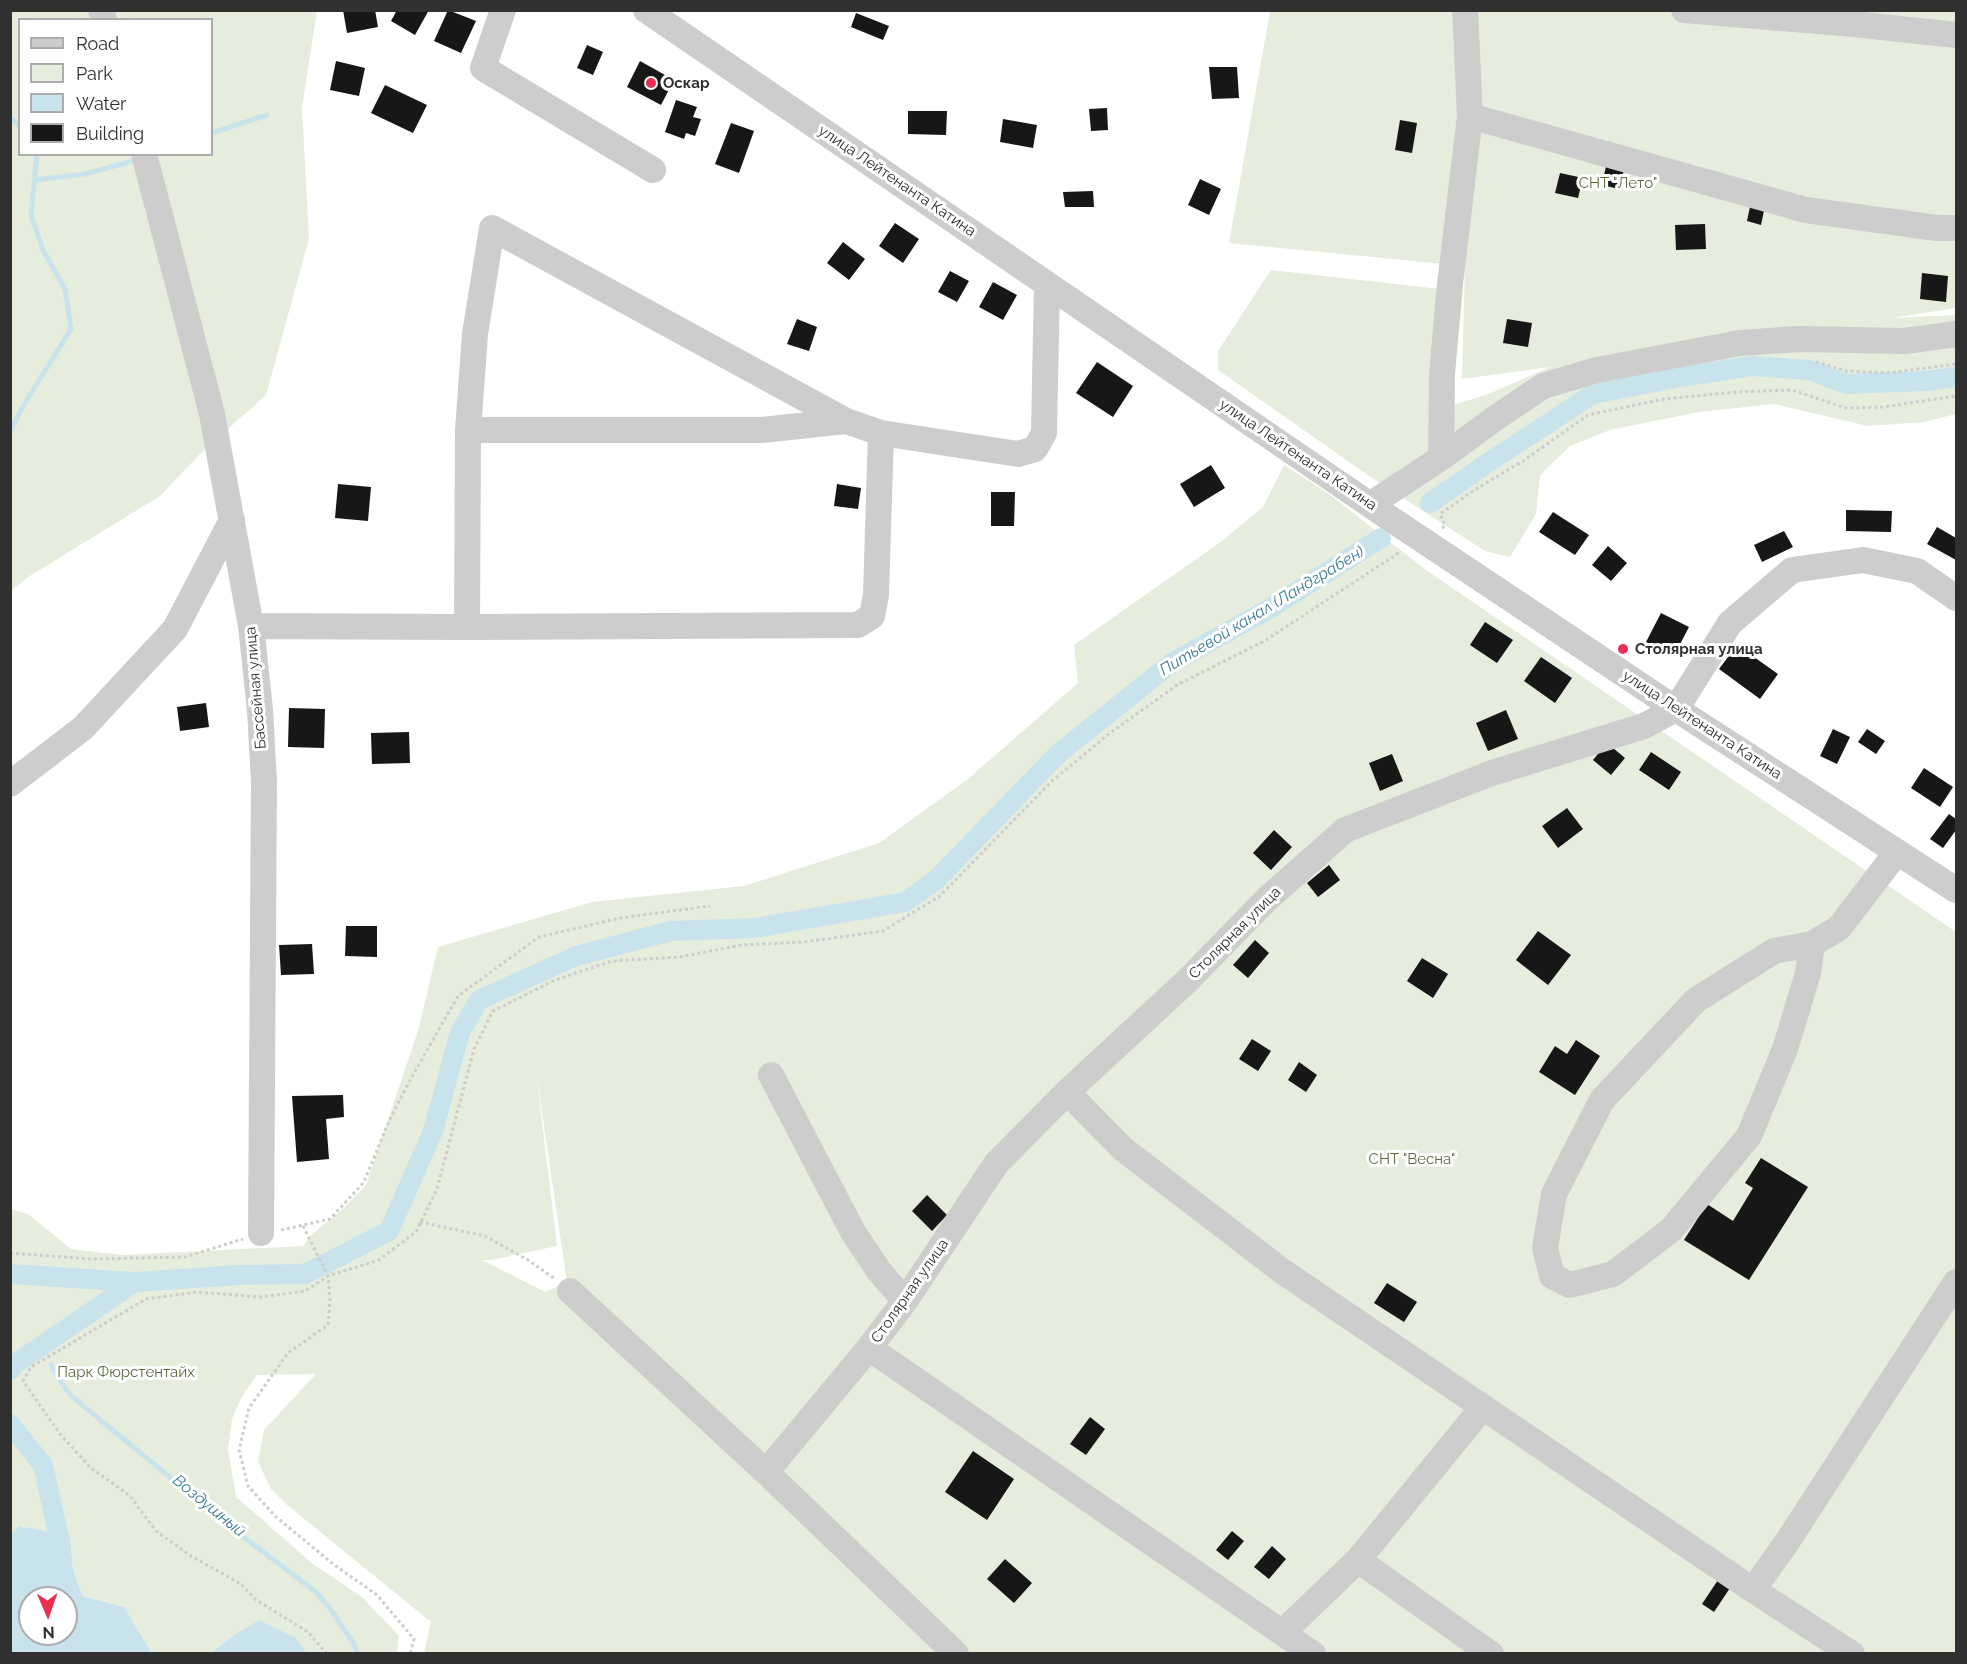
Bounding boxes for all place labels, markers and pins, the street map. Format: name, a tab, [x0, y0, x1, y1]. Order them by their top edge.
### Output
place label: Оскар	[663, 74, 709, 92]
marker: Оскар	[644, 76, 658, 90]
place label: Столярная улица	[1635, 640, 1763, 658]
marker: Столярная улица	[1616, 642, 1630, 656]

